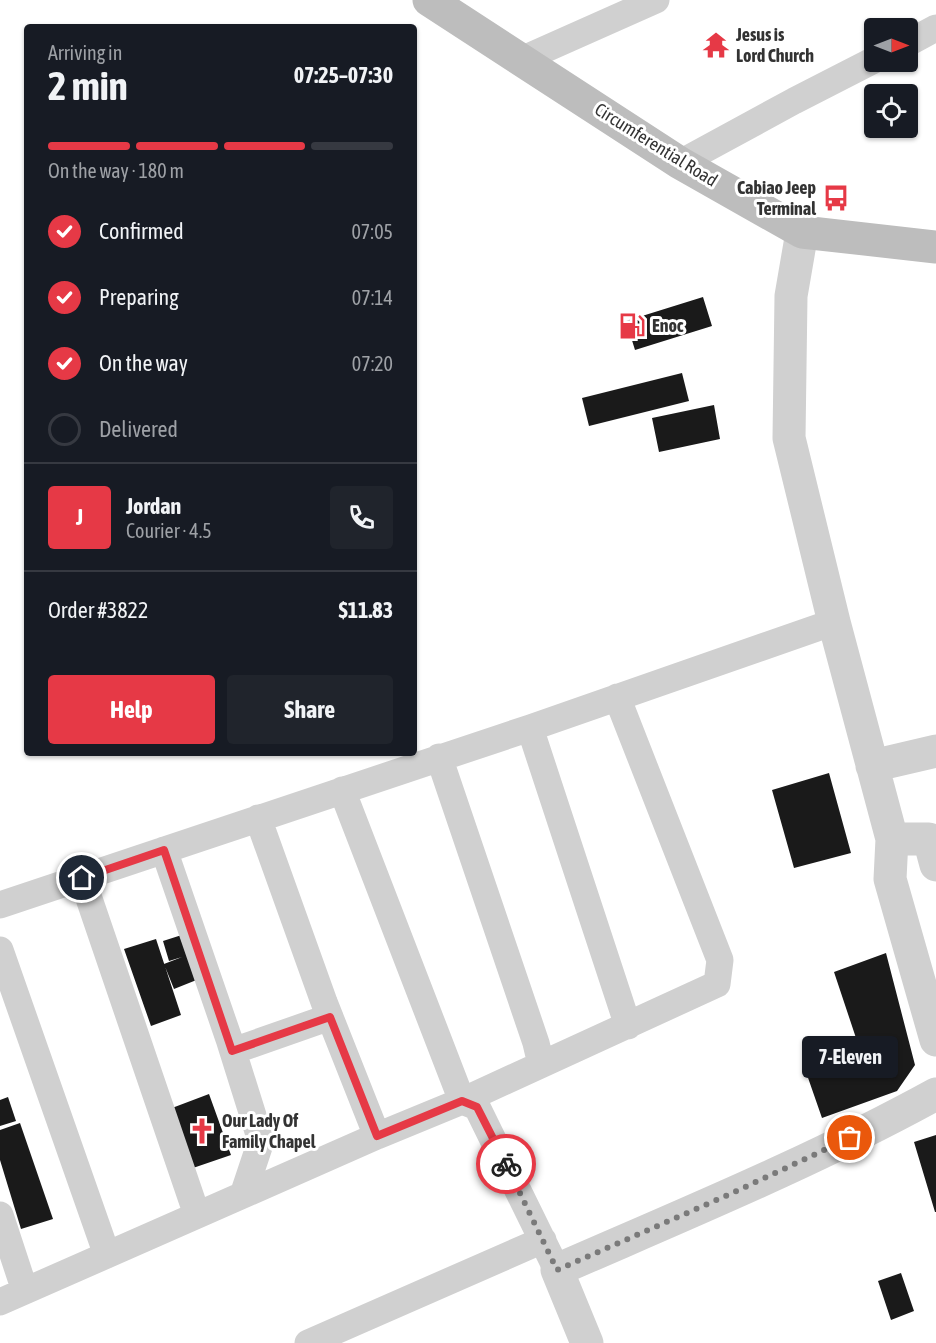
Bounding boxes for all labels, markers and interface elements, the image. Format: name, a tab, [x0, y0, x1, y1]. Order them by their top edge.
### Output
north arrow	[864, 18, 918, 72]
map controls	[864, 18, 918, 138]
place label: Jesus is Lord Church	[735, 24, 814, 66]
temple icon: Jesus is Lord Church	[701, 30, 731, 60]
text: Arriving in	[48, 41, 122, 64]
text: 07:25–07:30	[294, 62, 393, 88]
text: 2 min	[48, 64, 128, 108]
button: locate	[864, 84, 918, 138]
street label: Circumferential Road	[591, 98, 721, 191]
text: On the way · 180 m	[48, 159, 184, 182]
place label: Cabiao Jeep Terminal	[737, 177, 816, 219]
bus stop icon: Cabiao Jeep Terminal	[821, 183, 851, 213]
icon: check	[48, 215, 81, 248]
text: Confirmed	[99, 218, 184, 244]
text: 07:05	[351, 220, 393, 243]
icon: check	[48, 281, 81, 314]
text: Preparing	[99, 284, 179, 310]
text: 07:14	[352, 286, 393, 309]
fuel station icon: Enoc	[617, 311, 647, 341]
place label: Enoc	[652, 315, 684, 336]
icon: check	[48, 347, 81, 380]
text: On the way	[99, 350, 188, 376]
text: 07:20	[352, 352, 393, 375]
text: Delivered	[99, 416, 178, 442]
button: phone	[330, 486, 393, 549]
text: Jordan	[126, 493, 181, 519]
text: J	[76, 504, 83, 530]
text: Courier · 4.5	[126, 519, 212, 542]
text: Order #3822	[48, 597, 148, 623]
text: $11.83	[338, 597, 393, 623]
button: Help	[48, 675, 215, 744]
button: Share	[227, 675, 393, 744]
pin	[56, 852, 107, 903]
icon: home	[65, 861, 98, 894]
callout: 7-Eleven	[802, 1036, 898, 1078]
text: 7-Eleven	[818, 1045, 882, 1068]
place label: Our Lady Of Family Chapel	[222, 1110, 316, 1152]
pin	[824, 1112, 875, 1163]
church icon: Our Lady Of Family Chapel	[187, 1116, 217, 1146]
icon: bag	[833, 1121, 866, 1154]
courier	[476, 1134, 536, 1194]
icon: bike	[490, 1148, 523, 1181]

